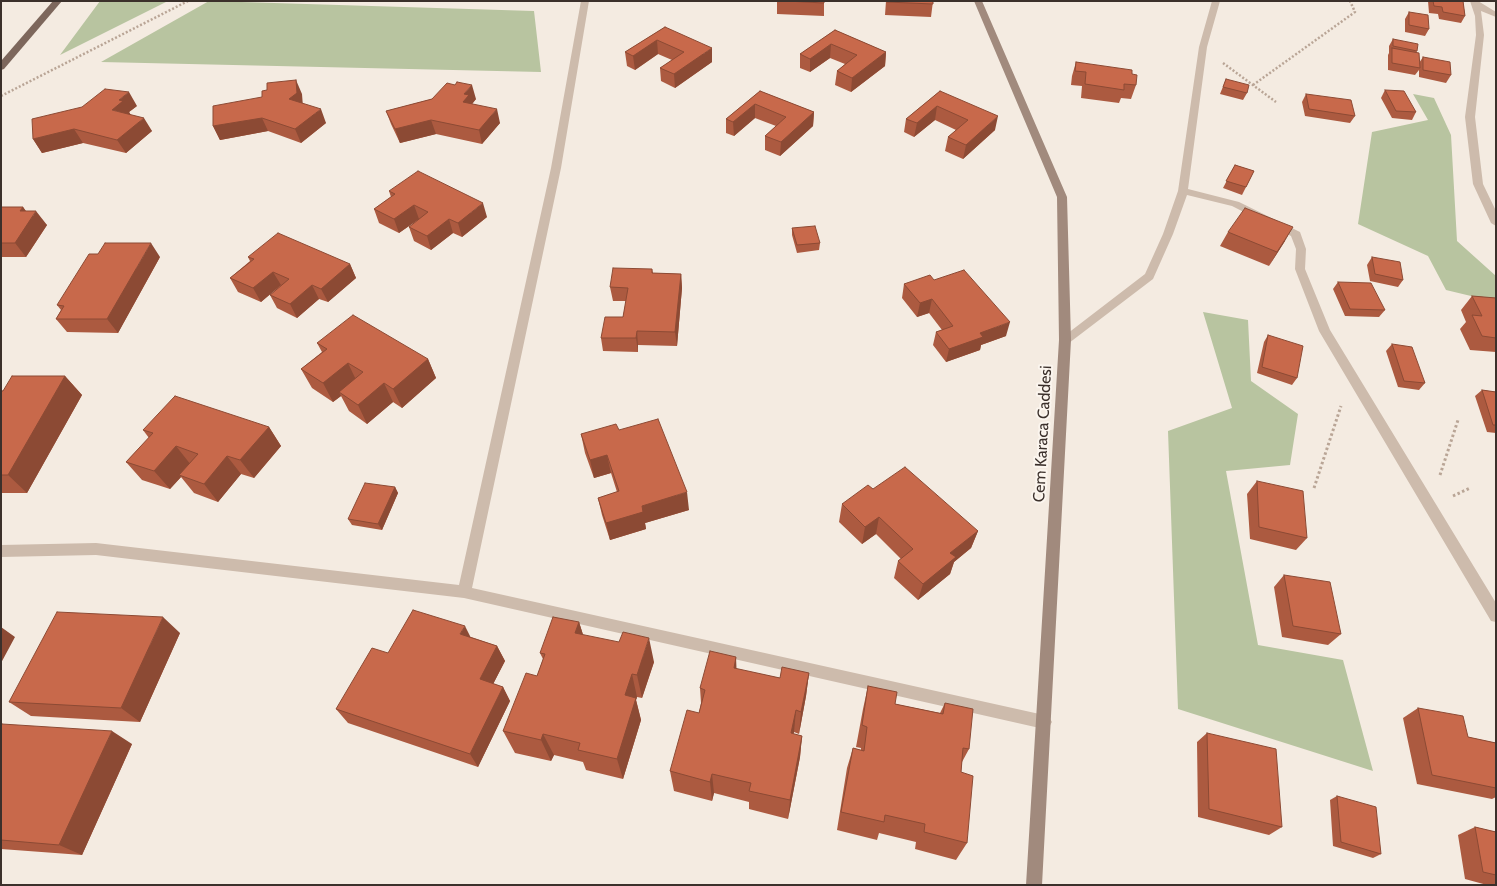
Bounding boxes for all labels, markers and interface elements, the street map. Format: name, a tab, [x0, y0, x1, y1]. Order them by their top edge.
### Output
street label: Cem Karaca Caddesi	[1030, 365, 1056, 503]

